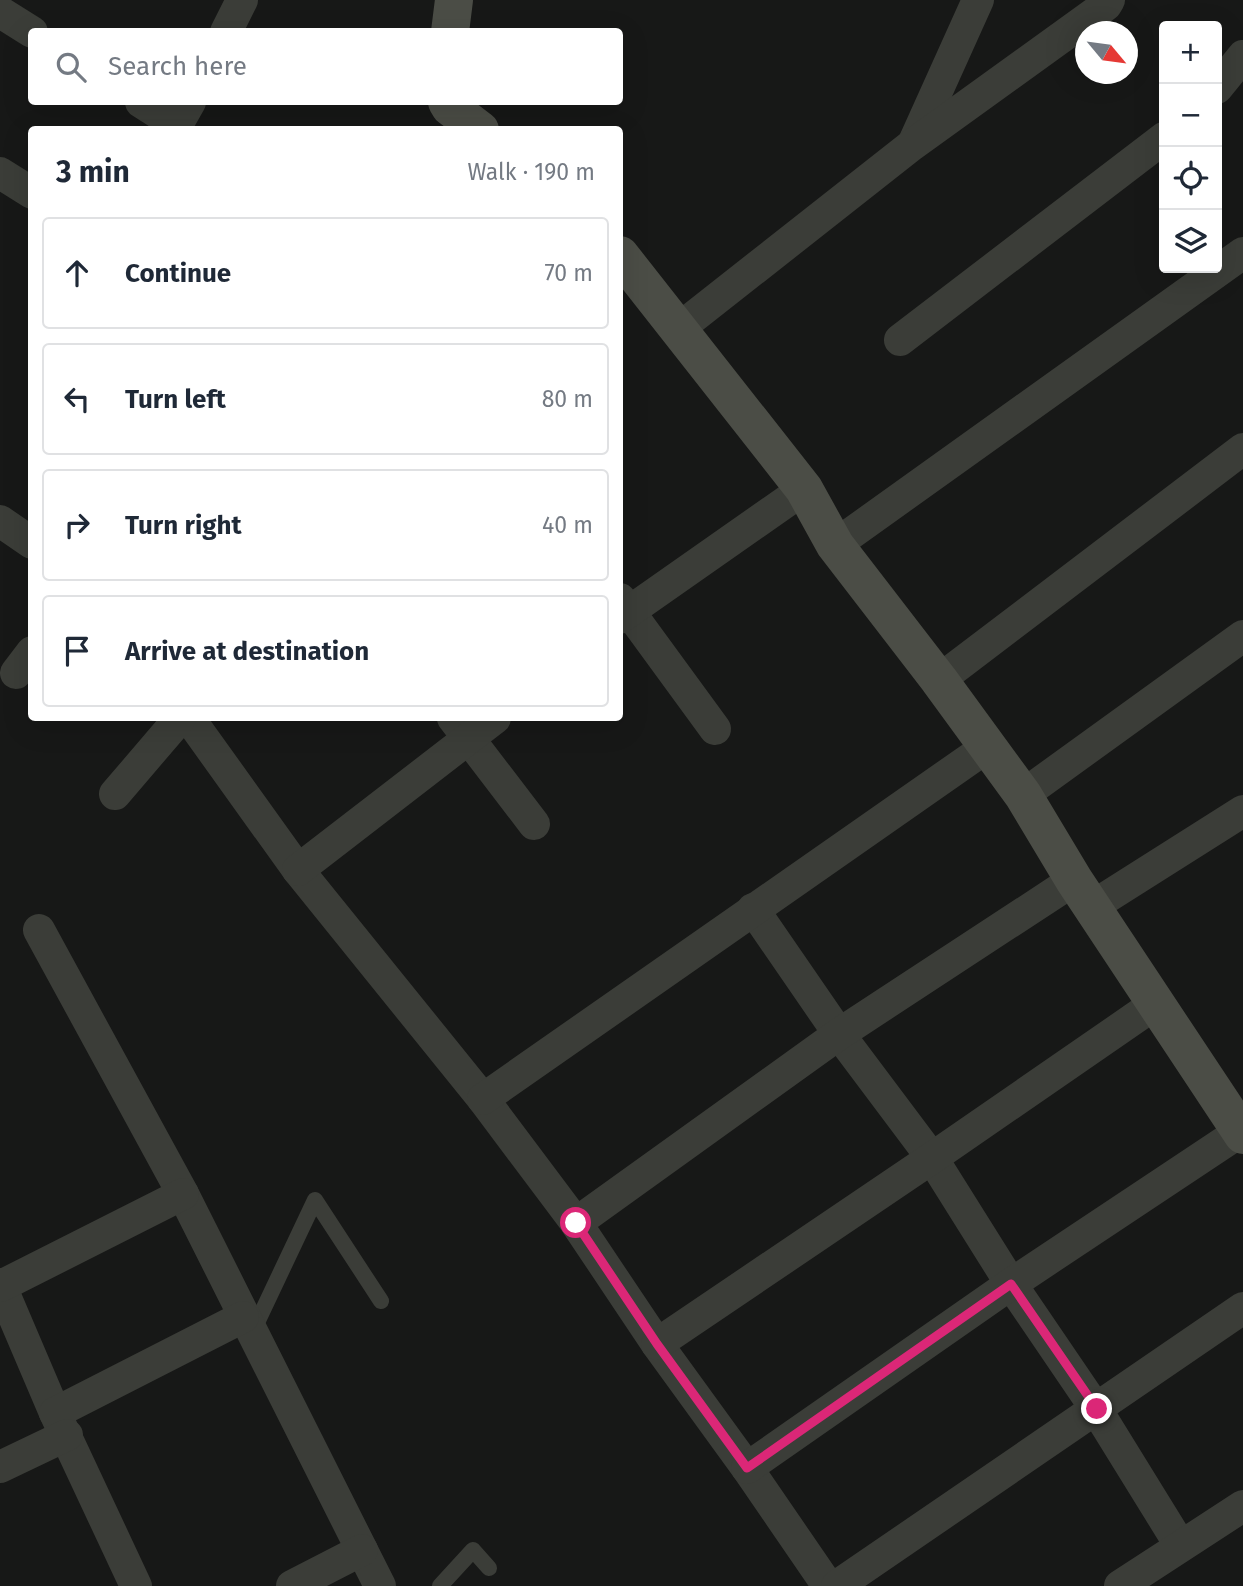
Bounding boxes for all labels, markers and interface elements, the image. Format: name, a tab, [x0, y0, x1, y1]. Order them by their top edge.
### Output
north arrow	[1075, 21, 1138, 84]
map controls	[1159, 21, 1222, 273]
button: +	[1159, 21, 1222, 84]
search box	[28, 28, 623, 105]
icon: search	[52, 48, 90, 86]
text: Search here	[108, 51, 247, 82]
button: −	[1159, 84, 1222, 147]
button: locate	[1159, 147, 1222, 210]
text: 3 min	[56, 154, 130, 190]
text: Walk · 190 m	[468, 158, 595, 186]
button: layers	[1159, 210, 1222, 273]
icon: ahead	[58, 254, 96, 292]
text: Continue	[125, 258, 231, 289]
text: 70 m	[544, 259, 593, 287]
icon: left	[58, 380, 96, 418]
text: Turn left	[125, 384, 226, 415]
text: 80 m	[542, 385, 593, 413]
icon: right	[58, 506, 96, 544]
text: Turn right	[125, 510, 242, 541]
text: 40 m	[542, 511, 593, 539]
icon: arrive	[58, 632, 96, 670]
text: Arrive at destination	[125, 636, 369, 667]
route start	[560, 1207, 591, 1238]
route end	[1081, 1393, 1112, 1424]

